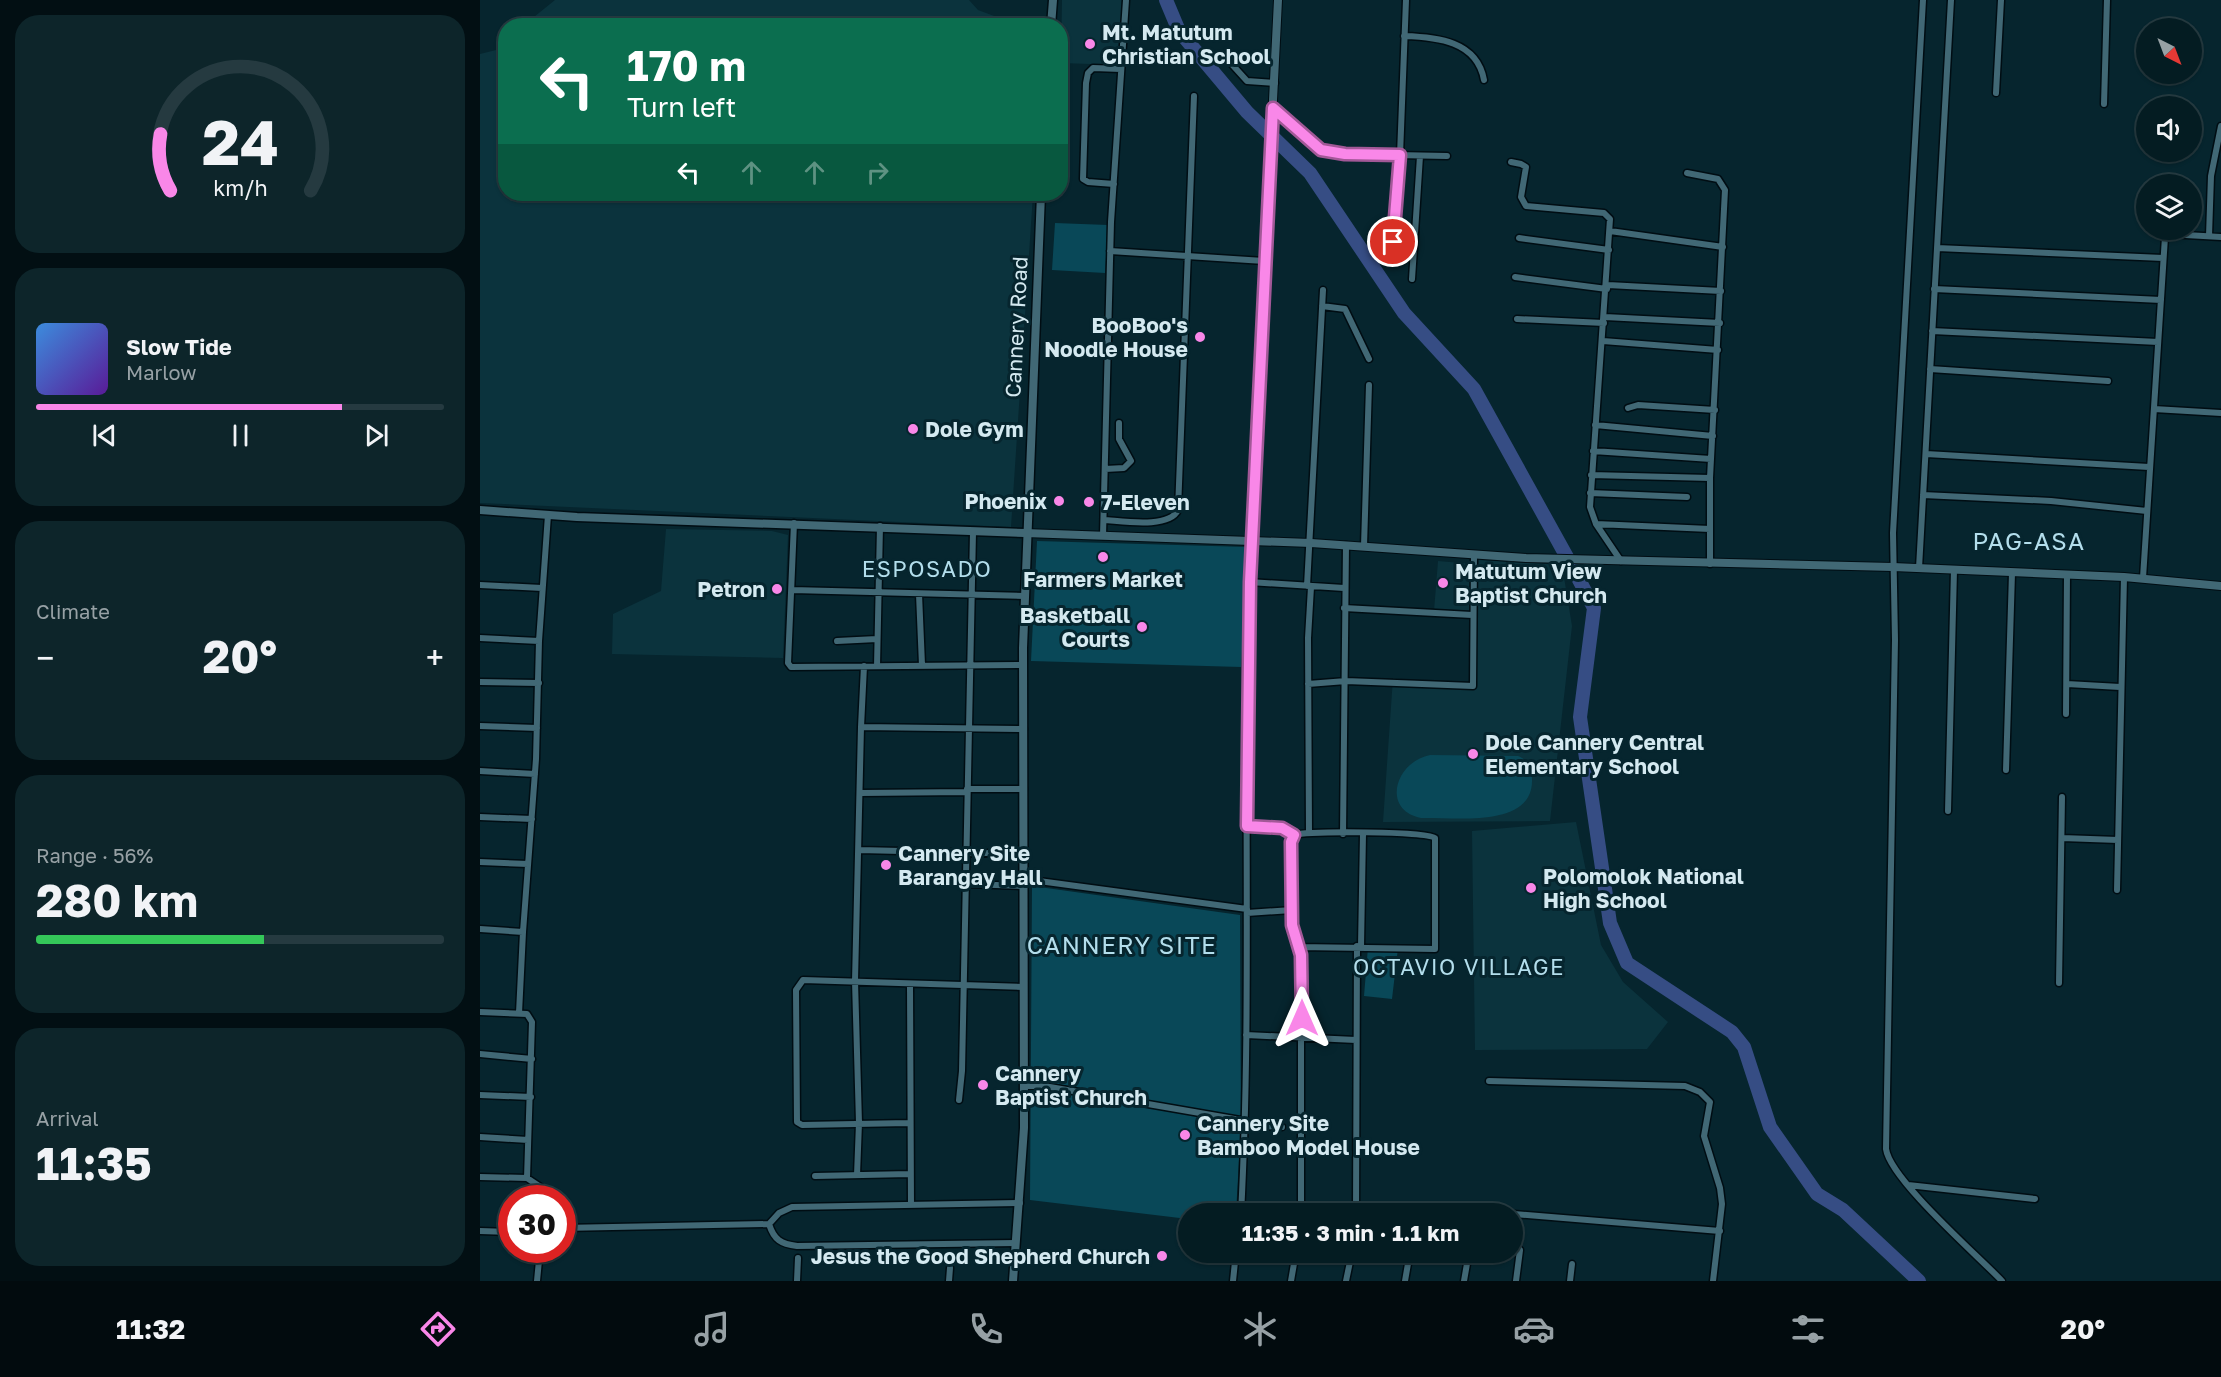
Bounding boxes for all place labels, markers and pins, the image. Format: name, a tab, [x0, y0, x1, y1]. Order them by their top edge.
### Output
place label: Mt. Matutum Christian School	[1102, 19, 1271, 69]
marker: Mt. Matutum Christian School	[1083, 37, 1097, 51]
pin	[1367, 216, 1418, 267]
place label: BooBoo's Noodle House	[1044, 312, 1188, 362]
marker: BooBoo's Noodle House	[1193, 330, 1207, 344]
place label: Dole Gym	[925, 416, 1024, 442]
marker: Dole Gym	[906, 422, 920, 436]
place label: Phoenix	[965, 488, 1047, 514]
place label: 7-Eleven	[1101, 489, 1190, 515]
marker: Phoenix	[1052, 494, 1066, 508]
marker: 7-Eleven	[1082, 495, 1096, 509]
marker: Farmers Market	[1096, 550, 1110, 564]
place label: Matutum View Baptist Church	[1455, 558, 1607, 608]
place label: Farmers Market	[1023, 566, 1183, 592]
place label: Petron	[697, 576, 765, 602]
marker: Matutum View Baptist Church	[1436, 576, 1450, 590]
marker: Petron	[770, 582, 784, 596]
place label: Basketball Courts	[1020, 602, 1130, 652]
marker: Basketball Courts	[1135, 620, 1149, 634]
place label: Dole Cannery Central Elementary School	[1485, 729, 1704, 779]
marker: Dole Cannery Central Elementary School	[1466, 747, 1480, 761]
place label: Cannery Site Barangay Hall	[898, 840, 1043, 890]
marker: Cannery Site Barangay Hall	[879, 858, 893, 872]
place label: Polomolok National High School	[1543, 863, 1744, 913]
marker: Polomolok National High School	[1524, 881, 1538, 895]
place label: Cannery Baptist Church	[995, 1060, 1147, 1110]
marker: Cannery Baptist Church	[976, 1078, 990, 1092]
place label: Cannery Site Bamboo Model House	[1197, 1110, 1420, 1160]
marker: Cannery Site Bamboo Model House	[1178, 1128, 1192, 1142]
place label: Jesus the Good Shepherd Church	[811, 1243, 1150, 1269]
marker: Jesus the Good Shepherd Church	[1155, 1249, 1169, 1263]

